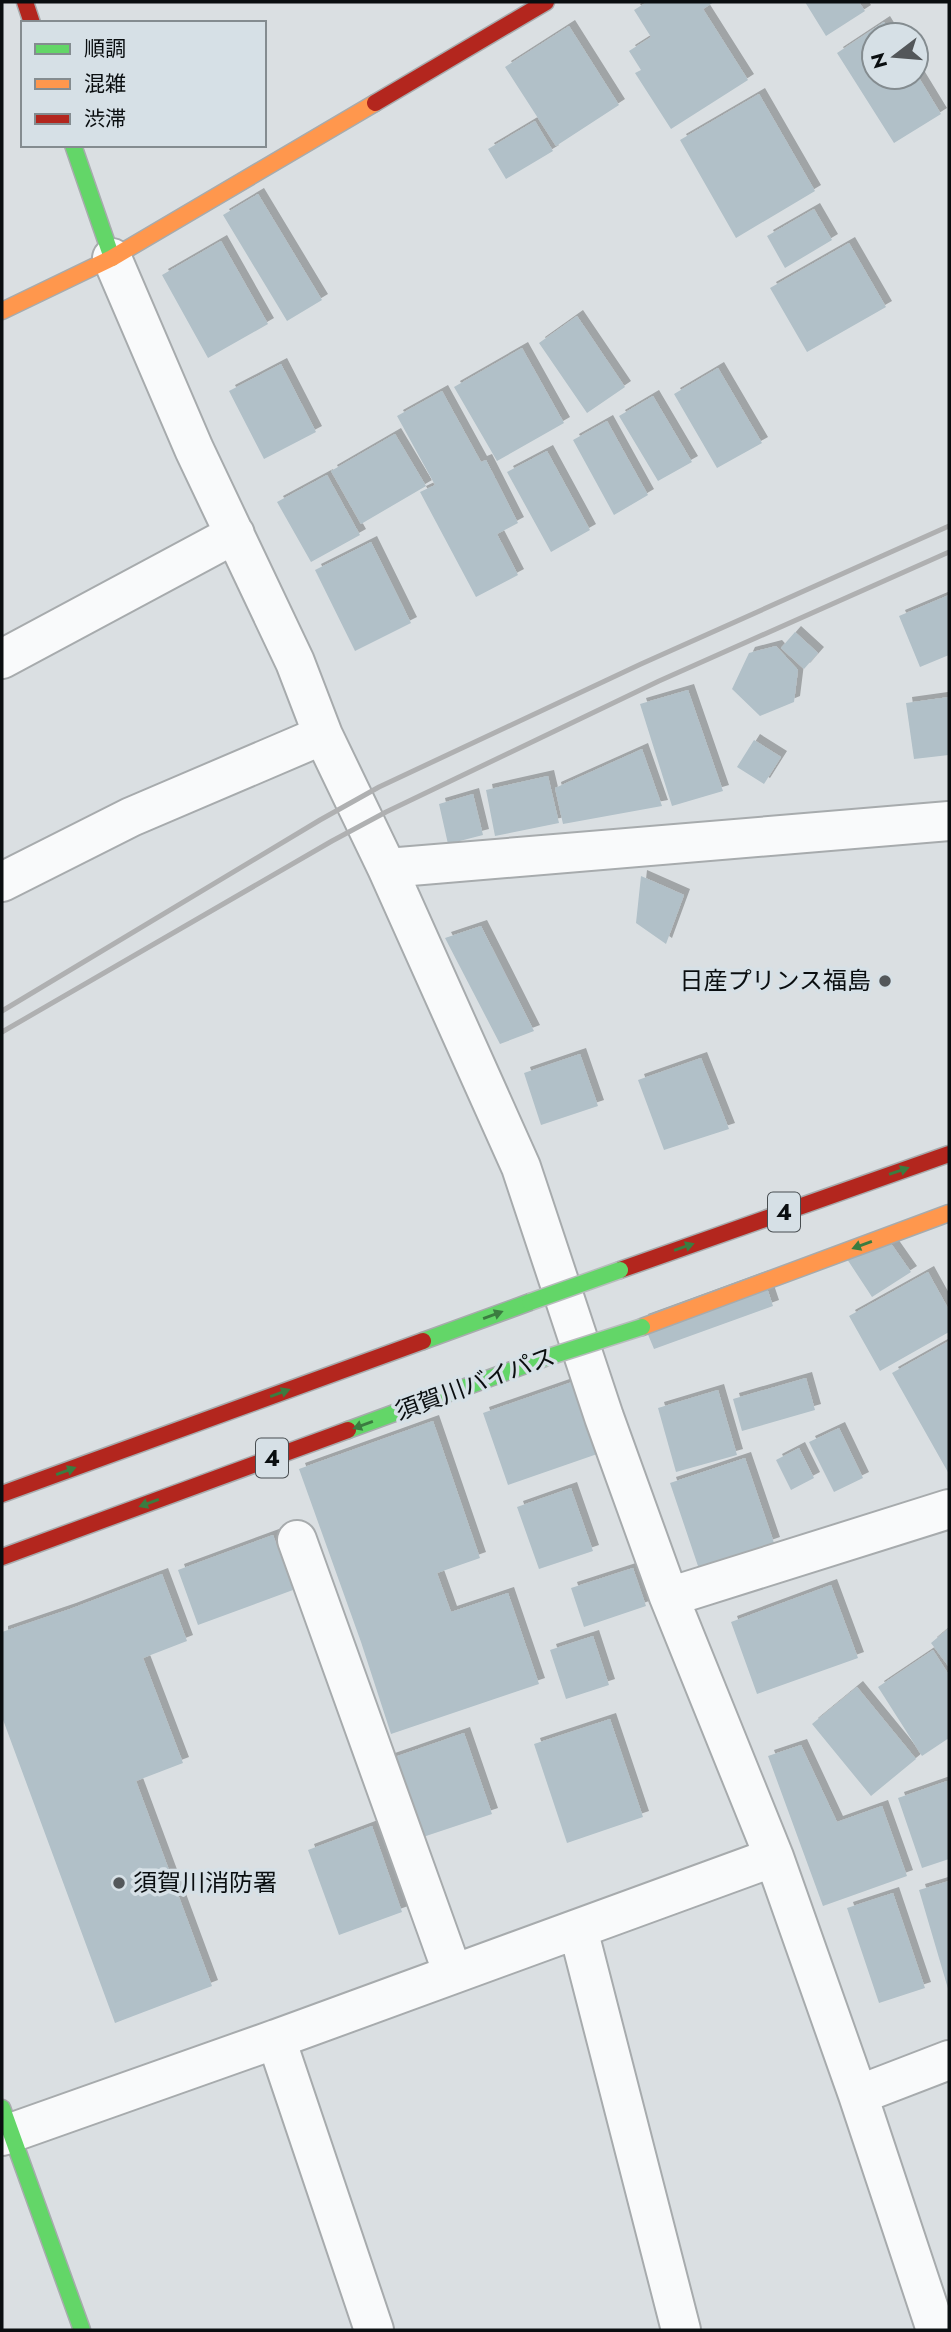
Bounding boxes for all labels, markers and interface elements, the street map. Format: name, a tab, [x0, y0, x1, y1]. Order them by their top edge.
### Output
legend	[21, 21, 266, 147]
north arrow	[860, 21, 930, 91]
text: 順調	[84, 34, 126, 64]
text: N	[864, 50, 894, 72]
text: 混雑	[84, 69, 126, 99]
text: 渋滞	[84, 104, 126, 134]
place label: 日産プリンス福島	[679, 963, 871, 998]
marker: 日産プリンス福島	[877, 973, 893, 989]
one-way arrow	[888, 1165, 909, 1176]
road number: 4	[768, 1192, 800, 1232]
one-way arrow	[852, 1240, 873, 1251]
one-way arrow	[674, 1241, 695, 1252]
one-way arrow	[483, 1309, 504, 1320]
street label: 須賀川バイパス	[390, 1338, 560, 1429]
one-way arrow	[269, 1387, 290, 1398]
one-way arrow	[352, 1420, 373, 1431]
road number: 4	[256, 1438, 288, 1478]
one-way arrow	[55, 1465, 76, 1476]
one-way arrow	[139, 1498, 160, 1509]
place label: 須賀川消防署	[133, 1865, 277, 1900]
marker: 須賀川消防署	[111, 1875, 127, 1891]

